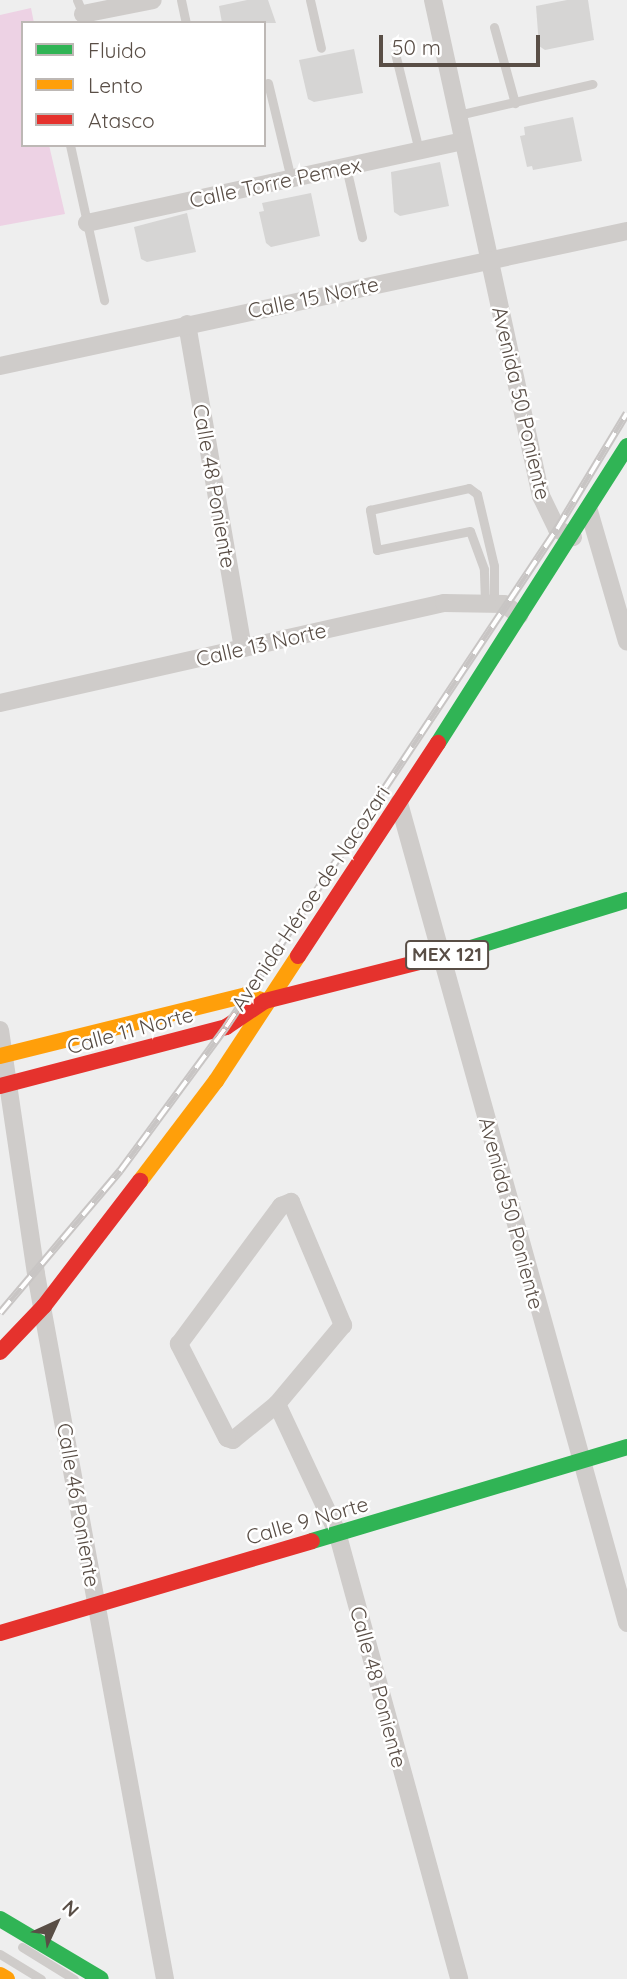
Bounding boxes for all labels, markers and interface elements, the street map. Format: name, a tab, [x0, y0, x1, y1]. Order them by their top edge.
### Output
legend	[21, 21, 266, 147]
scale bar	[382, 21, 543, 65]
text: 50 m	[392, 34, 441, 60]
text: Fluido	[88, 37, 146, 63]
text: Lento	[88, 72, 143, 98]
text: Atasco	[88, 107, 155, 133]
street label: Calle Torre Pemex	[187, 152, 363, 212]
street label: Calle 15 Norte	[245, 271, 381, 323]
street label: Avenida 50 Poniente	[487, 304, 557, 502]
street label: Calle 48 Poniente	[188, 402, 242, 570]
street label: Calle 13 Norte	[193, 617, 329, 671]
street label: Avenida Héroe de Nacozari	[225, 781, 395, 1015]
road number: MEX 121	[405, 939, 489, 970]
street label: Calle 11 Norte	[64, 1001, 196, 1059]
street label: Avenida 50 Poniente	[474, 1114, 550, 1312]
street label: Calle 46 Poniente	[52, 1421, 106, 1589]
street label: Calle 9 Norte	[243, 1491, 371, 1549]
street label: Calle 48 Poniente	[345, 1604, 413, 1770]
north arrow	[21, 1888, 91, 1958]
text: N	[57, 1895, 84, 1922]

